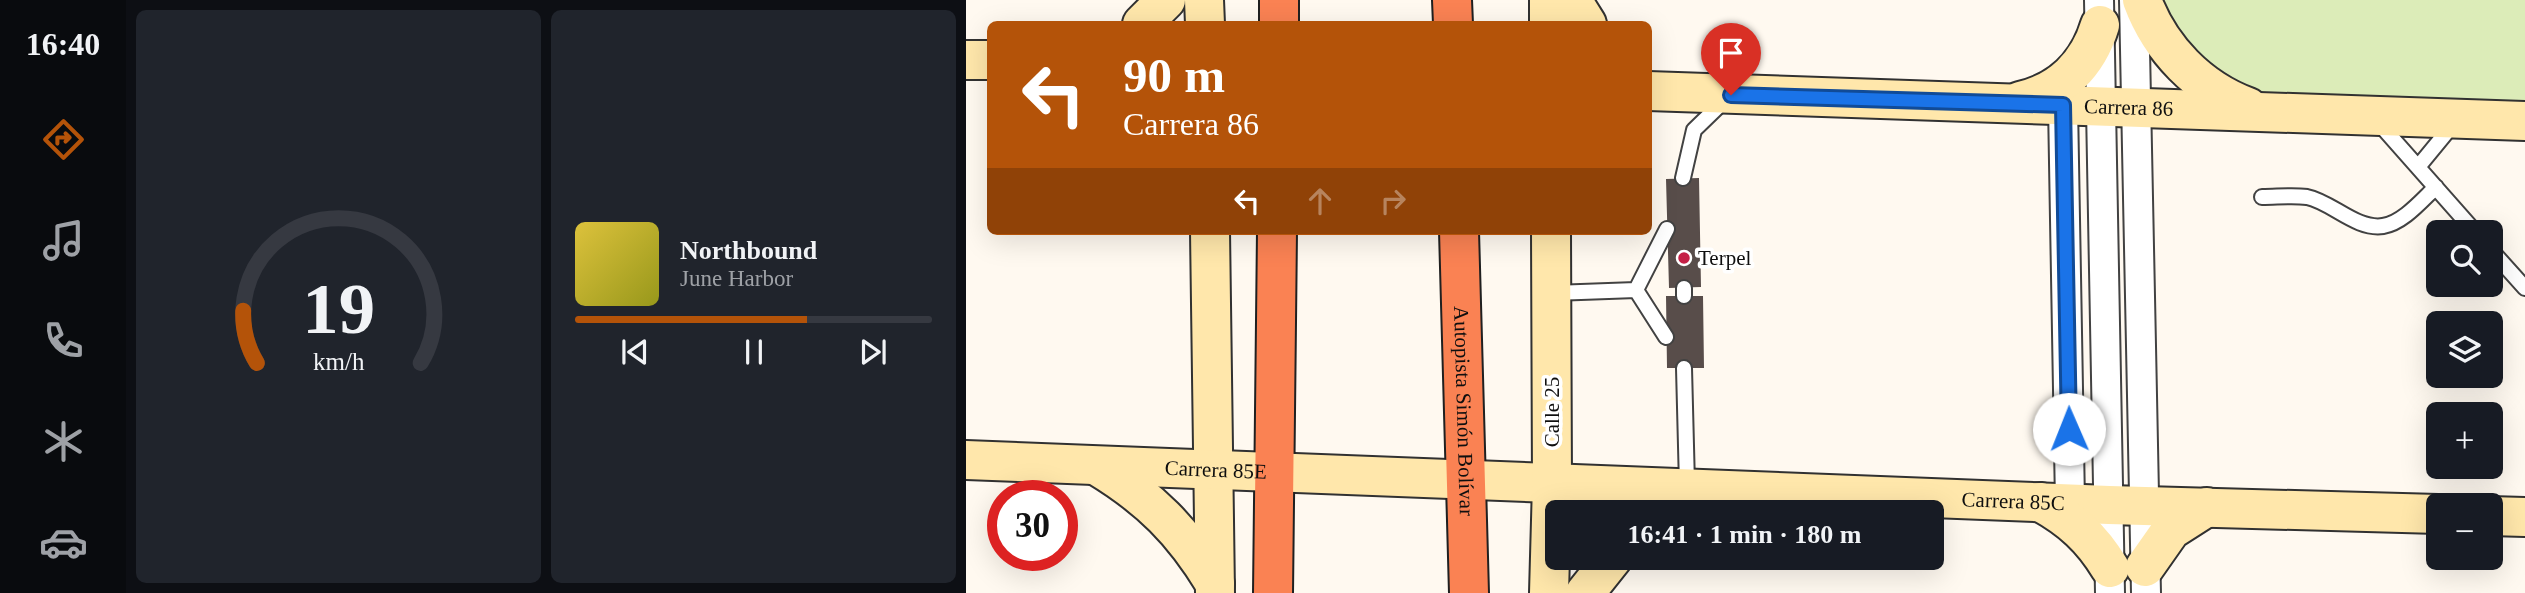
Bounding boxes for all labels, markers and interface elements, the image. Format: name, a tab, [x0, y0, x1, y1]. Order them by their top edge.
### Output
pin	[1701, 23, 1761, 95]
text: 16:40	[26, 26, 100, 62]
icon: arrive	[1712, 34, 1750, 72]
text: 90 m	[1123, 48, 1225, 103]
icon: left	[1008, 49, 1099, 140]
street label: Carrera 86	[2084, 94, 2174, 121]
text: Carrera 86	[1123, 106, 1259, 142]
icon: directions	[39, 115, 88, 164]
icon: left	[1228, 182, 1266, 220]
icon: ahead	[1301, 182, 1339, 220]
icon: right	[1374, 182, 1412, 220]
icon: music	[39, 216, 88, 265]
map controls	[2426, 220, 2503, 570]
button: search	[2426, 220, 2503, 297]
text: Northbound	[680, 236, 817, 265]
place label: Terpel	[1698, 246, 1751, 270]
marker: Terpel	[1676, 250, 1692, 266]
text: June Harbor	[680, 266, 793, 291]
text: 19	[302, 268, 375, 349]
street label: Autopista Simón Bolívar	[1449, 306, 1479, 516]
button: layers	[2426, 311, 2503, 388]
icon: phone	[39, 316, 88, 365]
icon: previous	[616, 333, 654, 371]
icon: pause	[735, 333, 773, 371]
icon: next	[854, 333, 892, 371]
text: km/h	[313, 347, 365, 374]
street label: Calle 25	[1540, 377, 1564, 447]
position arrow	[2032, 392, 2106, 466]
button: +	[2426, 402, 2503, 479]
icon: climate	[39, 417, 88, 466]
street label: Carrera 85E	[1164, 456, 1267, 484]
speed limit sign: 30	[987, 480, 1078, 571]
street label: Carrera 85C	[1961, 487, 2065, 515]
button: −	[2426, 493, 2503, 570]
icon: car	[39, 518, 88, 567]
text: 16:41 · 1 min · 180 m	[1628, 520, 1862, 549]

